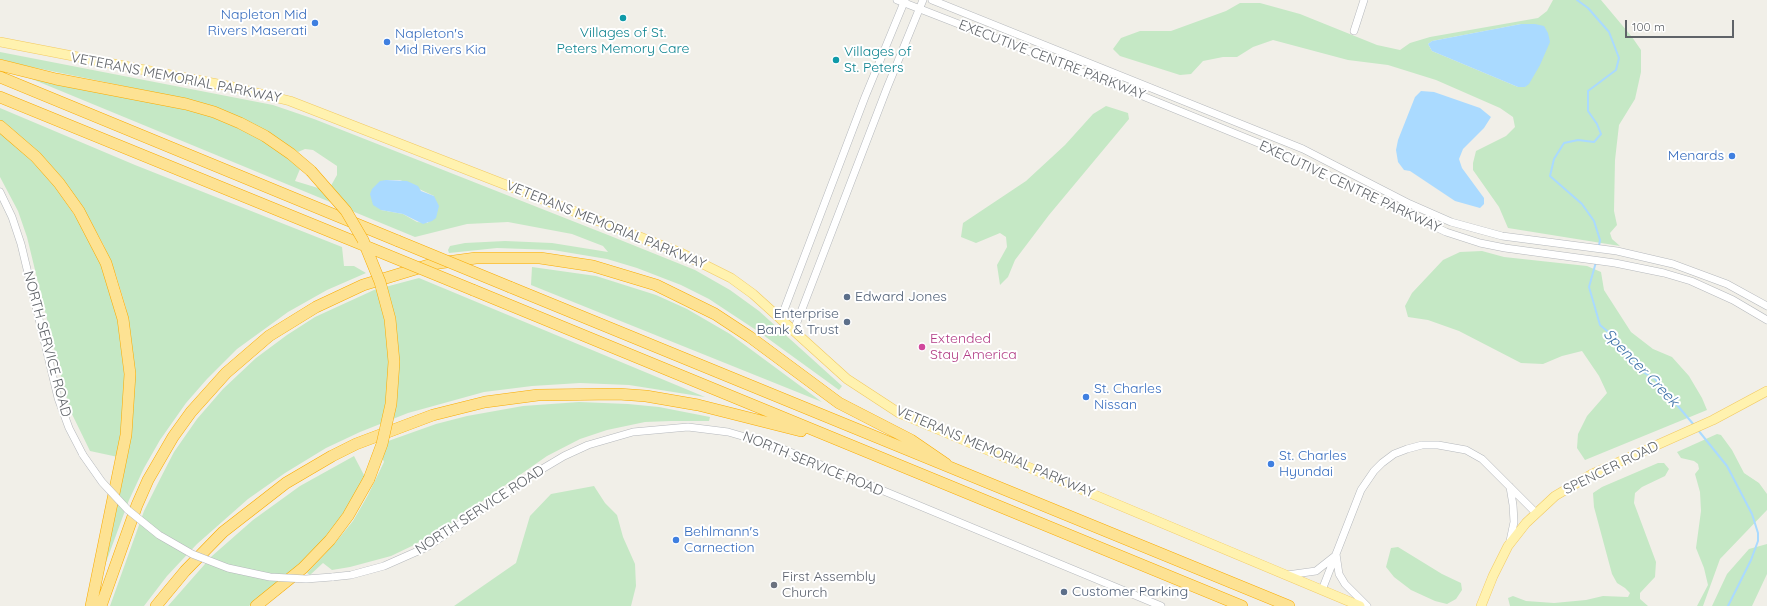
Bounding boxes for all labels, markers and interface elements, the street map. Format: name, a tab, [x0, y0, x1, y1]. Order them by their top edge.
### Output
place label: Napleton Mid Rivers Maserati	[208, 7, 307, 40]
scale bar	[1627, 12, 1736, 38]
marker: Villages of St. Peters Memory Care	[618, 13, 628, 23]
street label: EXECUTIVE CENTRE PARKWAY	[956, 17, 1148, 103]
marker: Napleton Mid Rivers Maserati	[310, 18, 320, 28]
text: 100 m	[1632, 19, 1665, 34]
place label: Villages of St. Peters Memory Care	[557, 25, 689, 58]
place label: Napleton's Mid Rivers Kia	[395, 26, 486, 58]
marker: Napleton's Mid Rivers Kia	[382, 37, 392, 47]
place label: Villages of St. Peters	[844, 44, 911, 76]
street label: VETERANS MEMORIAL PARKWAY	[69, 49, 283, 107]
marker: Villages of St. Peters	[831, 55, 841, 65]
street label: EXECUTIVE CENTRE PARKWAY	[1256, 137, 1444, 237]
place label: Menards	[1668, 148, 1724, 164]
marker: Menards	[1727, 151, 1737, 161]
street label: VETERANS MEMORIAL PARKWAY	[504, 177, 708, 273]
street label: NORTH SERVICE ROAD	[19, 269, 75, 419]
place label: Edward Jones	[855, 289, 947, 305]
marker: Edward Jones	[842, 292, 852, 302]
place label: Enterprise Bank & Trust	[756, 306, 839, 338]
marker: Enterprise Bank & Trust	[842, 317, 852, 327]
water label: Spencer Creek	[1599, 325, 1683, 411]
place label: Extended Stay America	[930, 331, 1017, 364]
marker: Extended Stay America	[917, 342, 927, 352]
place label: St. Charles Nissan	[1094, 381, 1161, 414]
marker: St. Charles Nissan	[1081, 392, 1091, 402]
street label: VETERANS MEMORIAL PARKWAY	[893, 402, 1097, 502]
street label: NORTH SERVICE ROAD	[740, 428, 886, 500]
street label: SPENCER ROAD	[1561, 438, 1661, 498]
place label: St. Charles Hyundai	[1279, 448, 1346, 480]
marker: St. Charles Hyundai	[1266, 459, 1276, 469]
street label: NORTH SERVICE ROAD	[412, 462, 548, 558]
place label: Behlmann's Carnection	[684, 524, 759, 556]
marker: Behlmann's Carnection	[671, 535, 681, 545]
place label: First Assembly Church	[782, 569, 876, 602]
marker: First Assembly Church	[769, 580, 779, 590]
place label: Customer Parking	[1072, 584, 1188, 600]
marker: Customer Parking	[1059, 587, 1069, 597]

